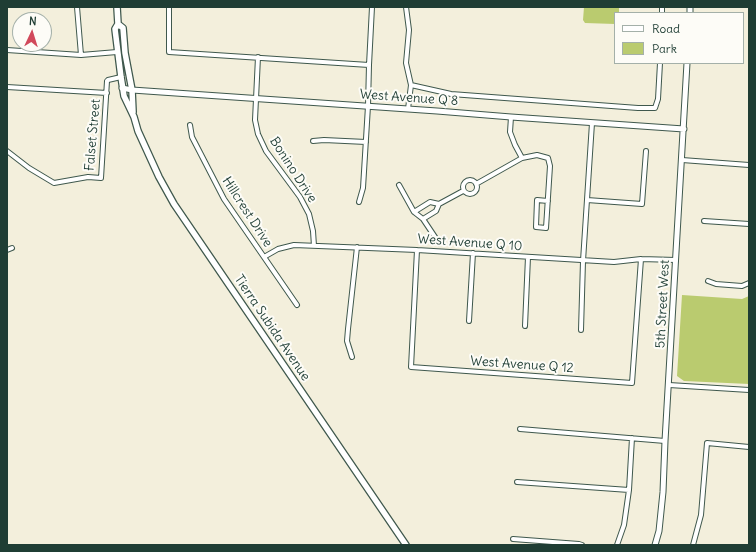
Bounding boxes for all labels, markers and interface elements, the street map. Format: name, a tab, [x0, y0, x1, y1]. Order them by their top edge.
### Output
north arrow	[12, 12, 52, 52]
legend	[614, 12, 744, 64]
text: N	[28, 14, 37, 28]
text: Road	[652, 21, 680, 36]
text: Park	[652, 41, 677, 56]
street label: West Avenue Q 8	[359, 87, 459, 109]
street label: Falset Street	[82, 98, 104, 172]
street label: Bonino Drive	[266, 134, 320, 206]
street label: Hillcrest Drive	[218, 174, 276, 250]
street label: West Avenue Q 10	[417, 232, 523, 254]
street label: 5th Street West	[653, 259, 673, 349]
street label: Tierra Subida Avenue	[231, 272, 313, 384]
street label: West Avenue Q 12	[470, 354, 574, 376]

